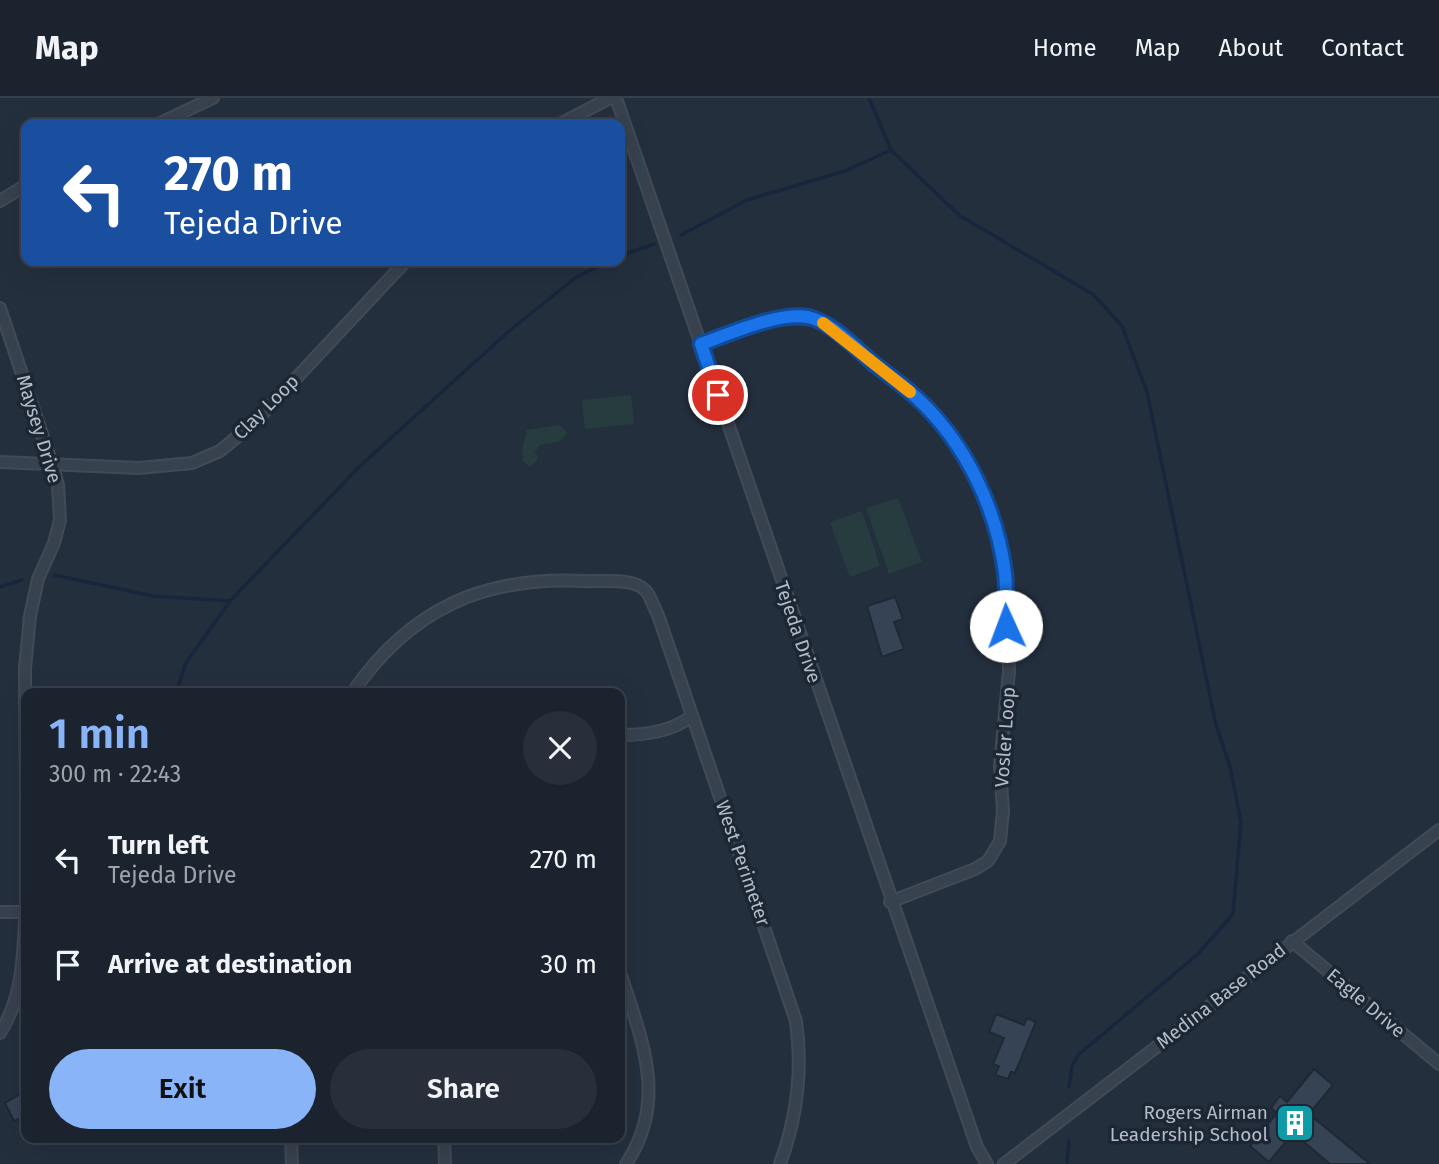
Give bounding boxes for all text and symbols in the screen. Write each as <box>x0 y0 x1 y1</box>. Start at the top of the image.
text: Map <box>35 28 99 68</box>
text: Home <box>1033 34 1097 62</box>
text: Map <box>1135 34 1181 62</box>
text: About <box>1219 34 1283 62</box>
text: Contact <box>1321 34 1404 62</box>
text: 270 m <box>164 144 293 203</box>
icon: left <box>49 147 140 238</box>
text: Tejeda Drive <box>164 204 343 242</box>
pin <box>688 365 748 425</box>
street label: Clay Loop <box>229 370 303 444</box>
street label: Maysey Drive <box>12 372 66 486</box>
icon: arrive <box>699 376 737 414</box>
street label: Tejeda Drive <box>770 578 826 686</box>
position arrow <box>969 589 1043 663</box>
street label: Vosler Loop <box>990 686 1020 788</box>
text: 1 min <box>49 709 150 759</box>
button: close <box>523 711 597 785</box>
text: 300 m · 22:43 <box>49 760 181 788</box>
street label: West Perimeter <box>711 797 775 929</box>
text: Turn left <box>108 830 209 861</box>
icon: left <box>49 841 87 879</box>
text: 270 m <box>529 844 597 875</box>
text: Tejeda Drive <box>108 861 236 889</box>
street label: Medina Base Road <box>1152 938 1290 1054</box>
icon: arrive <box>49 946 87 984</box>
text: Arrive at destination <box>108 949 352 980</box>
text: 30 m <box>540 949 597 980</box>
street label: Eagle Drive <box>1322 964 1410 1042</box>
button: Exit <box>49 1049 316 1129</box>
button: Share <box>330 1049 597 1129</box>
place label: Rogers Airman Leadership School <box>1110 1101 1268 1146</box>
building icon: Rogers Airman Leadership School <box>1274 1102 1316 1144</box>

